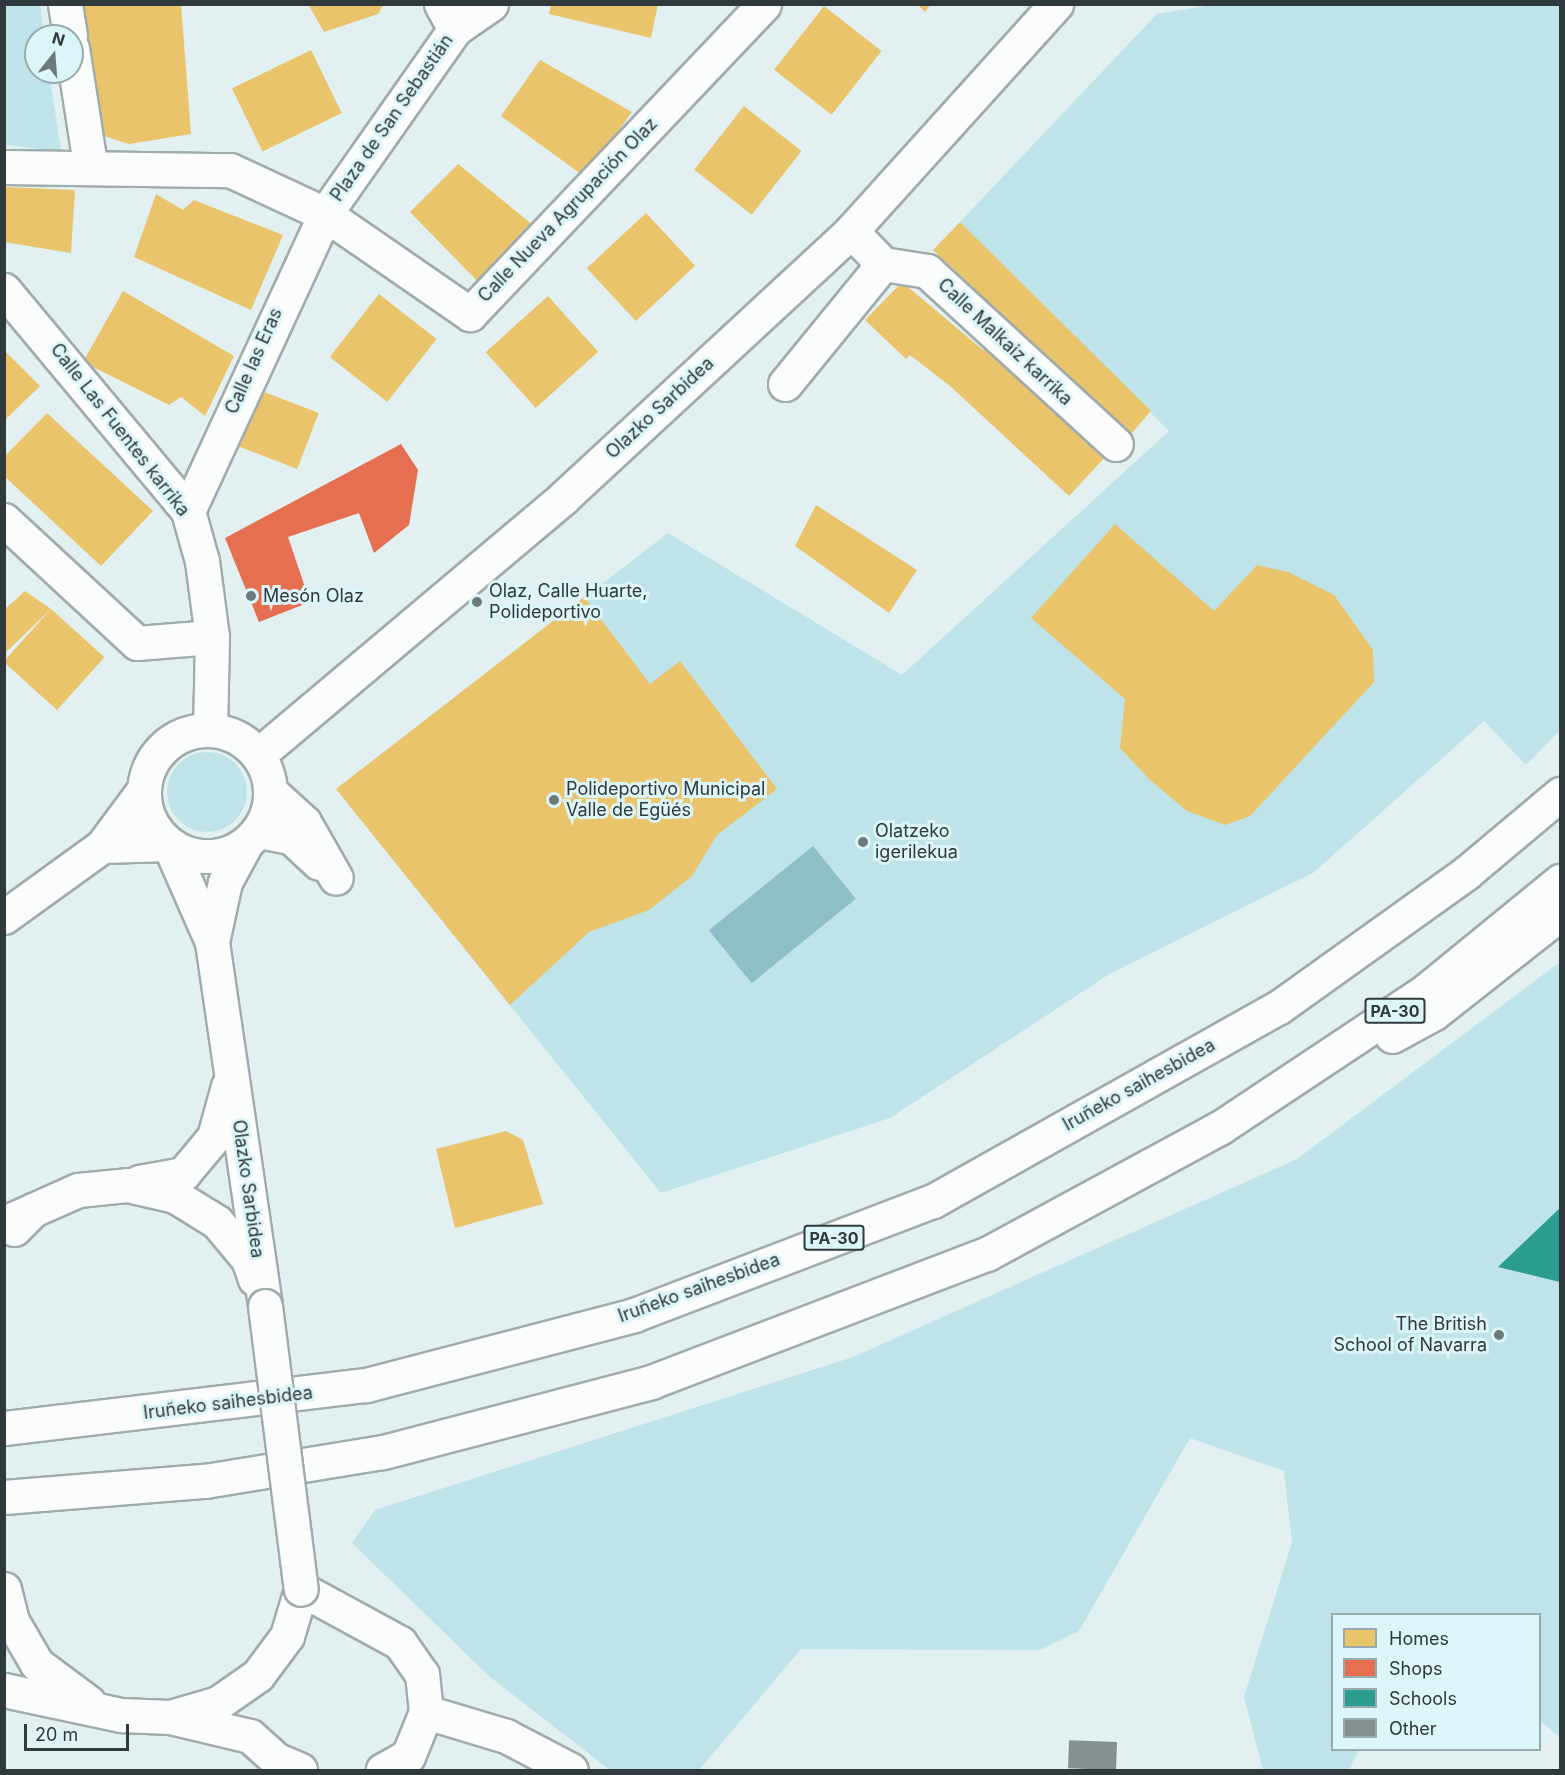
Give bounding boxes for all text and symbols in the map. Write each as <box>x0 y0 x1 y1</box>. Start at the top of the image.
north arrow <box>24 24 84 84</box>
text: N <box>50 27 67 50</box>
street label: Plaza de San Sebastián <box>326 30 458 206</box>
street label: Calle Nueva Agrupación Olaz <box>474 113 662 307</box>
street label: Calle Malkaiz karrika <box>933 274 1077 410</box>
street label: Calle las Eras <box>221 305 287 417</box>
street label: Calle Las Fuentes karrika <box>46 339 194 521</box>
street label: Olazko Sarbidea <box>602 353 718 463</box>
place label: Olaz, Calle Huarte, Polideportivo <box>489 581 648 624</box>
place label: Mesón Olaz <box>263 585 364 607</box>
marker: Mesón Olaz <box>244 589 258 603</box>
marker: Olaz, Calle Huarte, Polideportivo <box>470 595 484 609</box>
place label: Polideportivo Municipal Valle de Egüés <box>566 779 765 822</box>
marker: Polideportivo Municipal Valle de Egüés <box>547 793 561 807</box>
place label: Olatzeko igerilekua <box>875 821 958 864</box>
marker: Olatzeko igerilekua <box>856 835 870 849</box>
road number: PA-30 <box>1364 998 1426 1024</box>
street label: Iruñeko saihesbidea <box>1059 1034 1219 1136</box>
street label: Olazko Sarbidea <box>228 1118 268 1260</box>
road number: PA-30 <box>802 1225 866 1251</box>
street label: Iruñeko saihesbidea <box>615 1249 783 1327</box>
place label: The British School of Navarra <box>1334 1314 1487 1356</box>
marker: The British School of Navarra <box>1492 1328 1506 1342</box>
street label: Iruñeko saihesbidea <box>142 1382 314 1424</box>
legend <box>1331 1613 1541 1751</box>
text: Homes <box>1389 1628 1449 1649</box>
text: Shops <box>1389 1658 1443 1679</box>
text: Schools <box>1389 1688 1457 1709</box>
scale bar <box>27 1712 132 1750</box>
text: Other <box>1389 1718 1437 1739</box>
text: 20 m <box>35 1724 78 1745</box>

